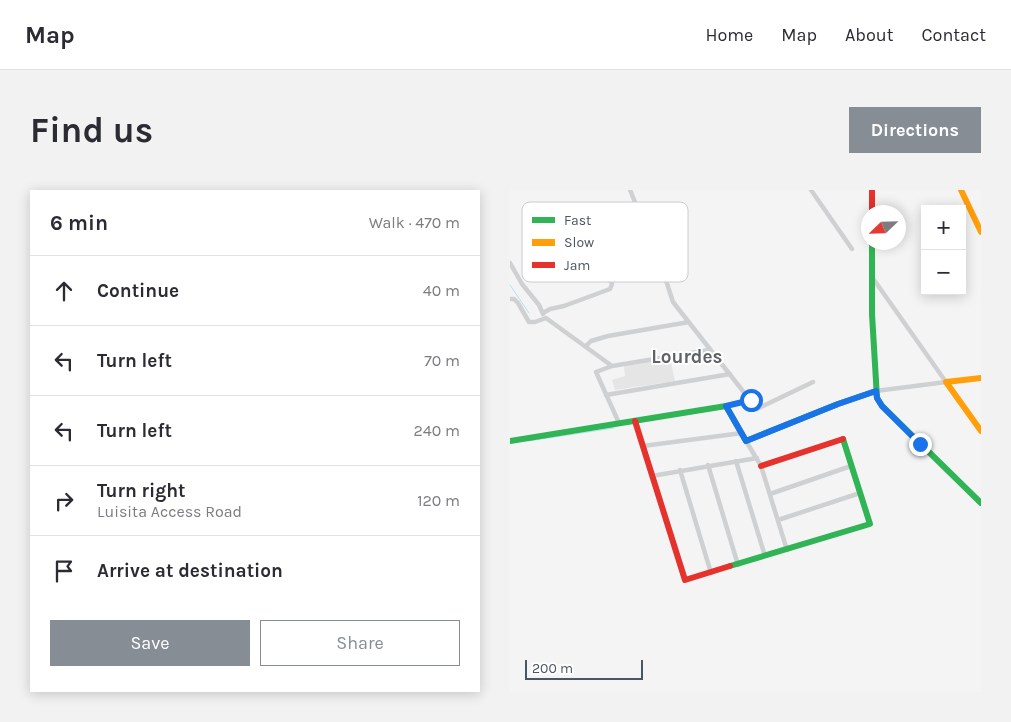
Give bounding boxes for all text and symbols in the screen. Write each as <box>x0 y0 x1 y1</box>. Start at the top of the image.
text: Map <box>25 21 75 49</box>
text: Home <box>705 24 753 46</box>
text: Map <box>781 24 817 46</box>
text: About <box>845 24 894 46</box>
text: Contact <box>922 24 986 46</box>
button: Directions <box>849 107 981 153</box>
text: Find us <box>30 110 153 151</box>
legend <box>522 202 688 282</box>
north arrow <box>861 205 906 250</box>
map controls <box>921 205 966 295</box>
button: + <box>921 205 966 250</box>
text: 6 min <box>50 211 108 235</box>
text: Fast <box>564 212 591 229</box>
text: Walk · 470 m <box>369 213 460 232</box>
text: Slow <box>564 234 594 251</box>
button: − <box>921 250 966 295</box>
text: Jam <box>564 257 590 274</box>
icon: ahead <box>50 277 78 305</box>
text: Continue <box>97 280 179 302</box>
text: 40 m <box>423 281 460 300</box>
district label: Lourdes <box>651 346 723 368</box>
icon: left <box>50 347 78 375</box>
text: Turn left <box>97 350 172 372</box>
text: 70 m <box>424 351 460 370</box>
route start <box>740 389 763 412</box>
icon: left <box>50 417 78 445</box>
text: Turn left <box>97 420 172 442</box>
text: 240 m <box>414 421 460 440</box>
route end <box>909 433 932 456</box>
text: Turn right <box>97 480 186 502</box>
icon: right <box>50 487 78 515</box>
text: 120 m <box>417 491 460 510</box>
text: Luisita Access Road <box>97 502 242 521</box>
icon: arrive <box>50 557 78 585</box>
text: Arrive at destination <box>97 560 283 582</box>
button: Save <box>50 620 250 666</box>
button: Share <box>260 620 460 666</box>
scale bar <box>525 657 642 680</box>
text: 200 m <box>532 660 573 677</box>

